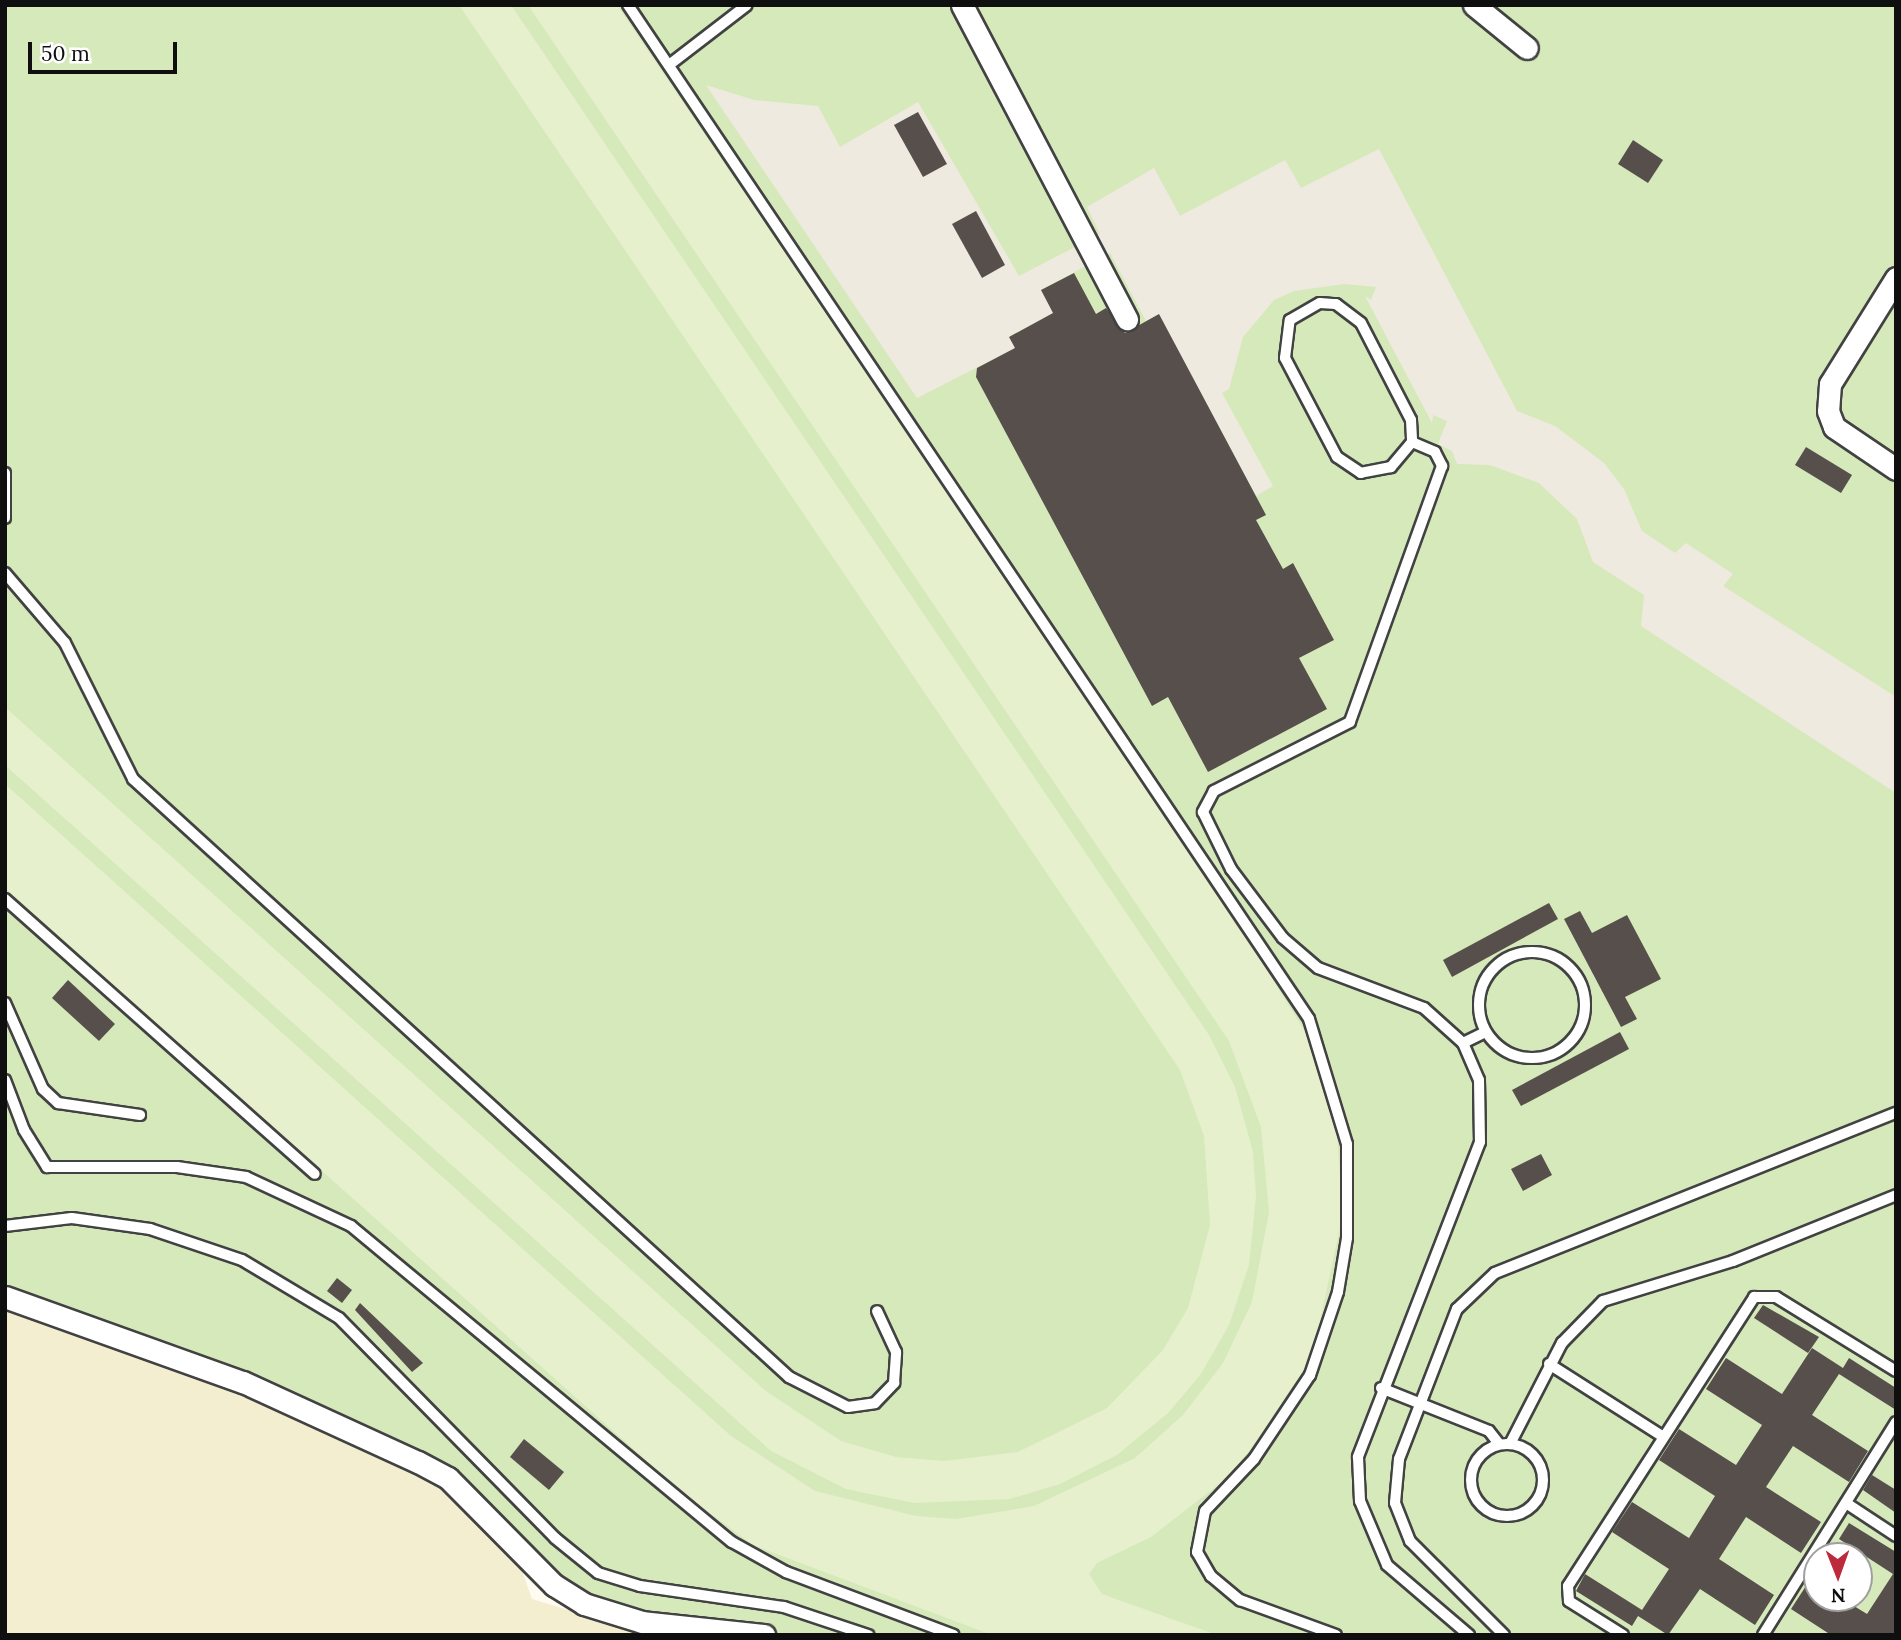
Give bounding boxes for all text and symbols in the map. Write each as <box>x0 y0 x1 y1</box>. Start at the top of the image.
scale bar <box>32 28 180 72</box>
text: 50 m <box>41 40 90 67</box>
north arrow <box>1803 1542 1873 1612</box>
text: N <box>1831 1584 1846 1608</box>

